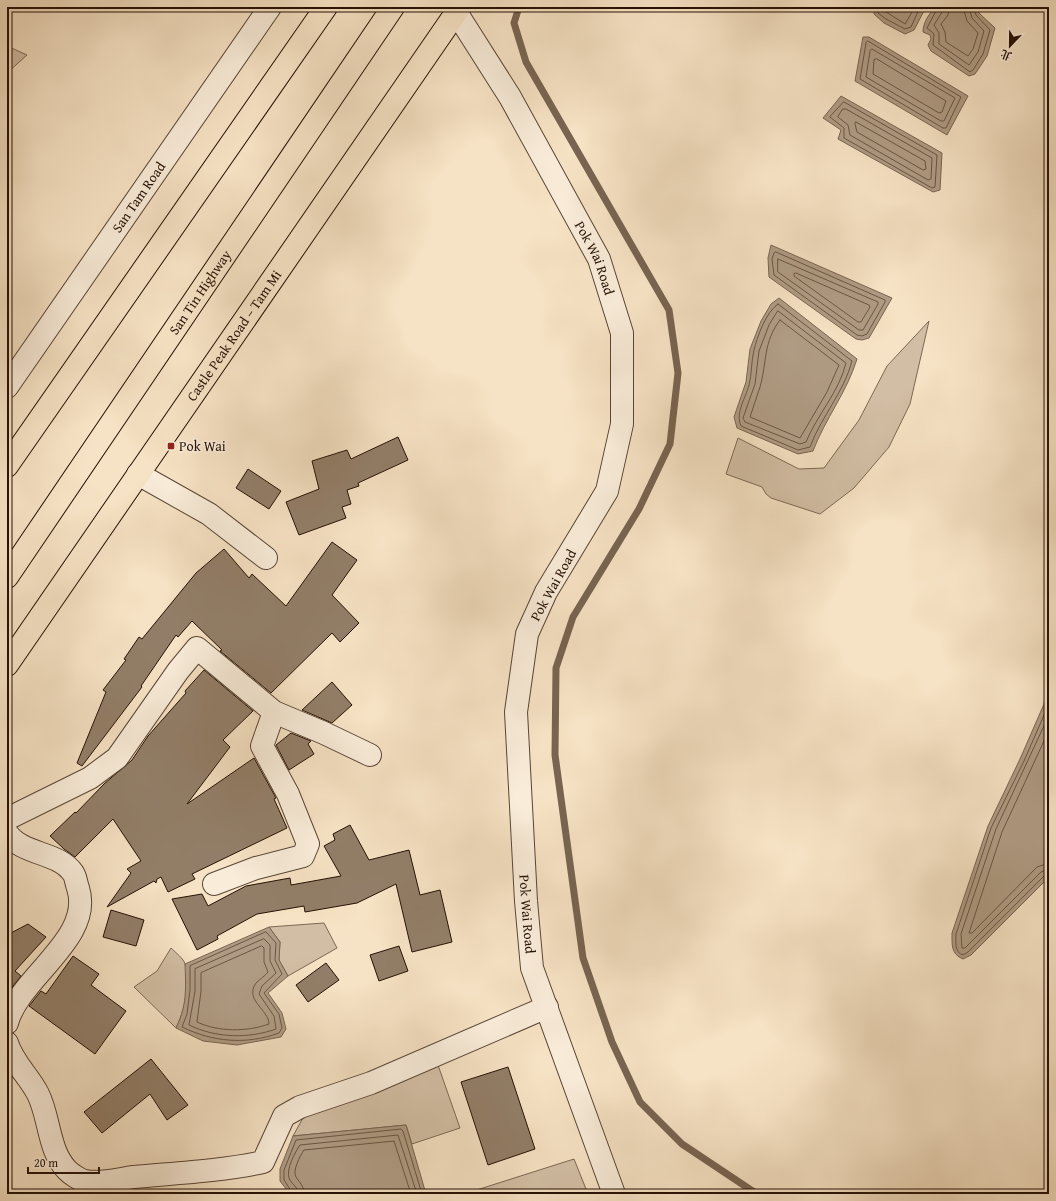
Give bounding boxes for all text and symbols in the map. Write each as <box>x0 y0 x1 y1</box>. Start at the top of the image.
north arrow <box>990 26 1030 66</box>
text: 北 <box>998 46 1014 65</box>
street label: San Tam Road <box>107 157 170 237</box>
street label: Pok Wai Road <box>570 217 620 298</box>
street label: San Tin Highway <box>164 246 236 339</box>
street label: Castle Peak Road – Tam Mi <box>182 266 286 405</box>
place label: Pok Wai <box>179 436 226 456</box>
marker: Pok Wai <box>166 441 176 451</box>
street label: Pok Wai Road <box>525 545 581 624</box>
street label: Pok Wai Road <box>515 874 541 955</box>
scale bar <box>28 1149 99 1175</box>
text: 20 m <box>34 1154 58 1171</box>

